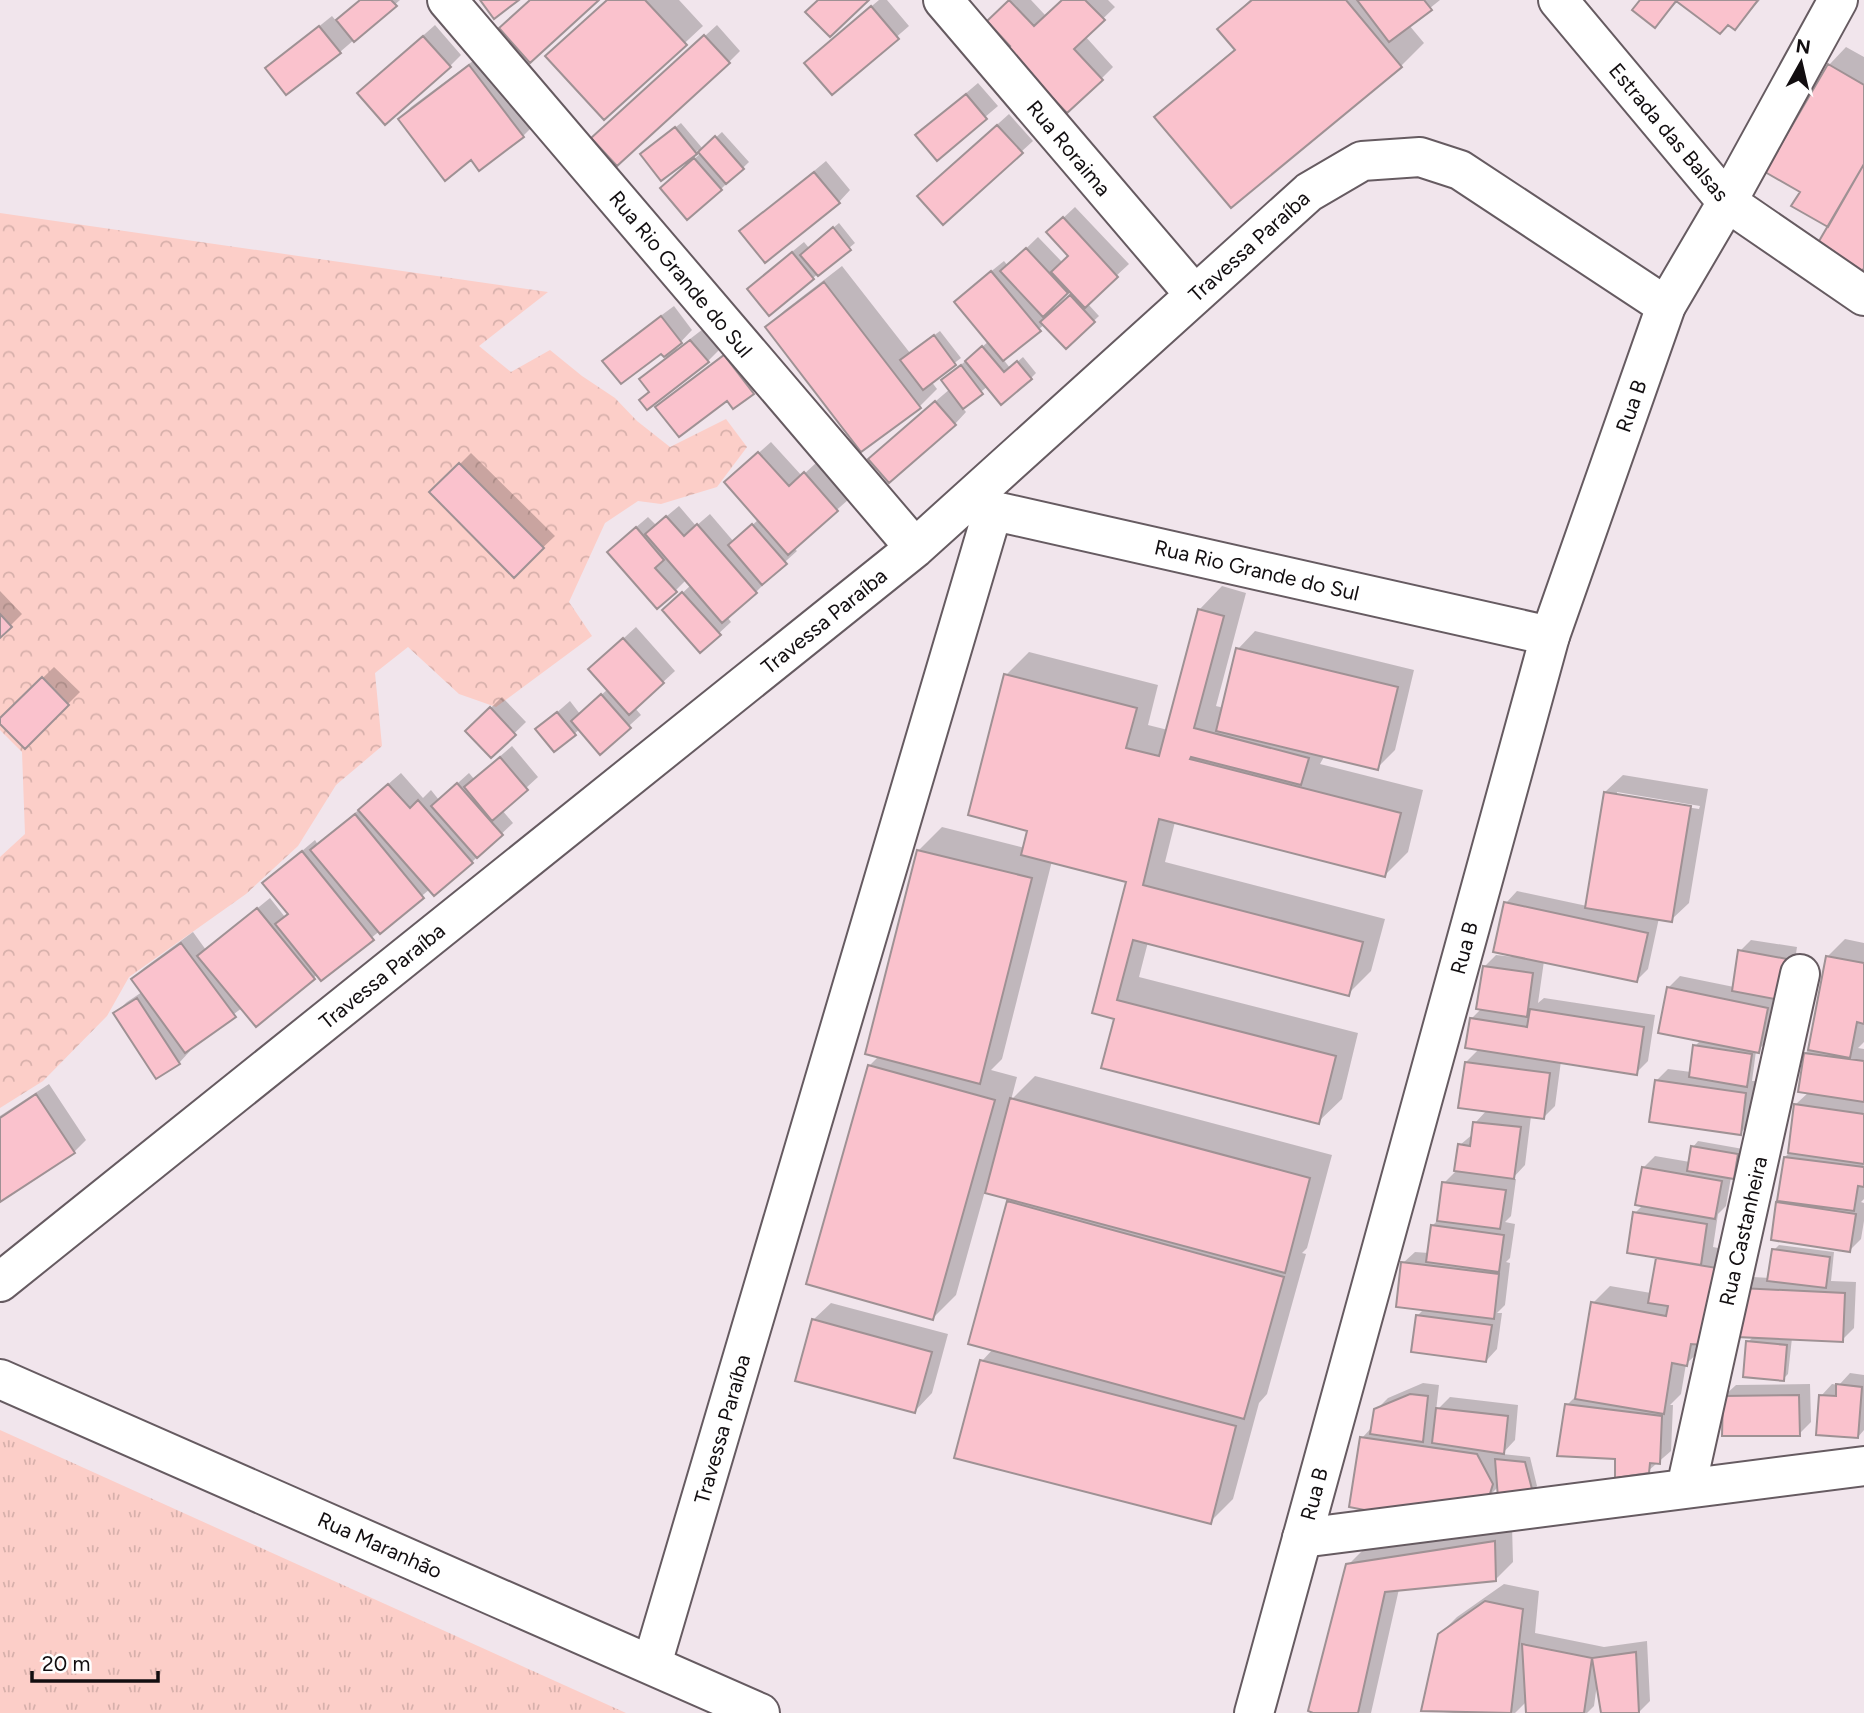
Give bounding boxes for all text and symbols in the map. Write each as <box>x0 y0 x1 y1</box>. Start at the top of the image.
north arrow <box>1766 28 1836 98</box>
text: N <box>1794 34 1812 59</box>
street label: Estrada das Balsas <box>1604 58 1734 206</box>
street label: Rua Roraima <box>1022 95 1116 201</box>
street label: Travessa Paraíba <box>1183 185 1315 307</box>
street label: Rua Rio Grande do Sul <box>604 186 758 362</box>
street label: Rua B <box>1610 377 1652 435</box>
street label: Rua Rio Grande do Sul <box>1152 534 1362 606</box>
street label: Travessa Paraíba <box>756 563 892 679</box>
street label: Travessa Paraíba <box>314 918 450 1034</box>
street label: Rua B <box>1445 919 1483 977</box>
street label: Rua Castanheira <box>1714 1154 1772 1308</box>
street label: Travessa Paraíba <box>689 1351 755 1507</box>
street label: Rua B <box>1295 1465 1333 1523</box>
street label: Rua Maranhão <box>314 1506 446 1584</box>
scale bar <box>32 1640 158 1684</box>
text: 20 m <box>42 1651 90 1676</box>

